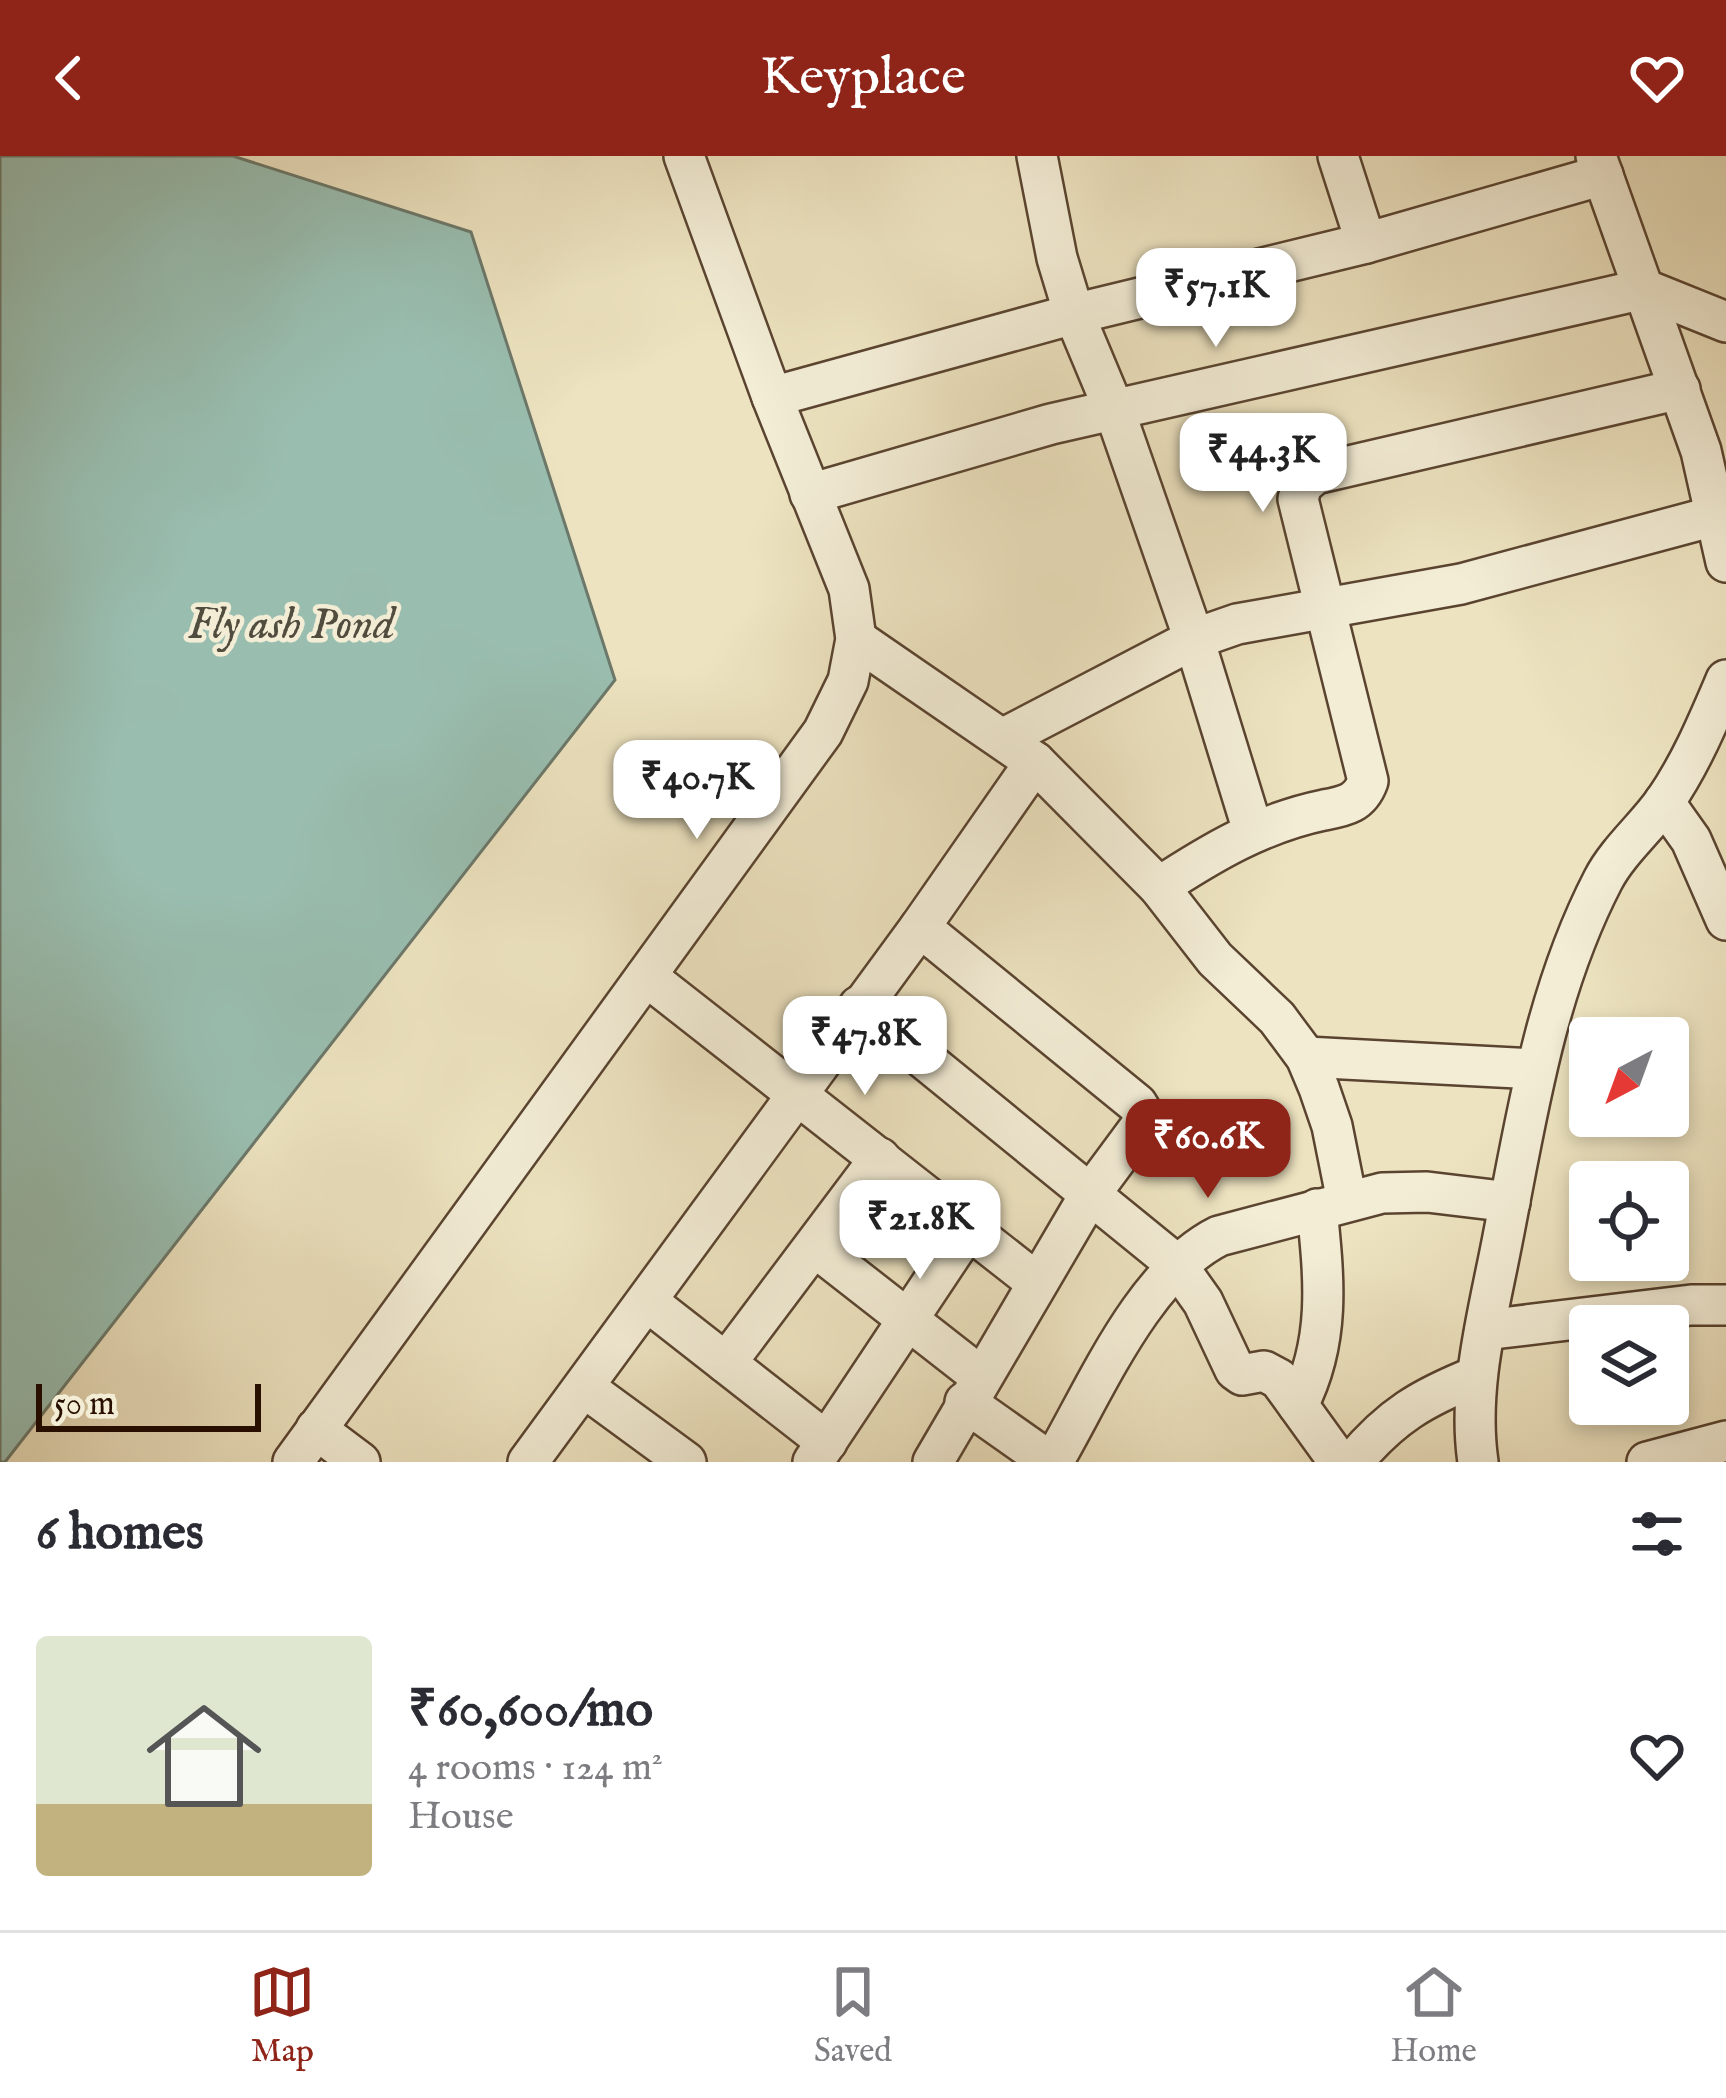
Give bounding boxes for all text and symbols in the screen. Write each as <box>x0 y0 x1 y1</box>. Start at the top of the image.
text: Keyplace <box>760 44 966 113</box>
icon: back <box>36 45 102 111</box>
icon: heart <box>1624 45 1690 111</box>
pin: ₹57.1K <box>1118 248 1314 350</box>
text: ₹57.1K <box>1163 262 1269 311</box>
pin: ₹44.3K <box>1165 413 1361 515</box>
text: ₹44.3K <box>1207 427 1319 476</box>
water label: Fly ash Pond <box>187 597 397 654</box>
pin: ₹40.7K <box>599 740 795 842</box>
text: ₹40.7K <box>640 754 754 803</box>
pin: ₹47.8K <box>767 996 963 1098</box>
text: ₹47.8K <box>810 1010 920 1059</box>
north arrow <box>1569 1017 1689 1137</box>
map controls <box>1569 1017 1689 1425</box>
pin: ₹60.6K <box>1110 1099 1306 1201</box>
text: ₹60.6K <box>1153 1113 1263 1162</box>
button: locate <box>1569 1161 1689 1281</box>
pin: ₹21.8K <box>822 1180 1018 1282</box>
text: ₹21.8K <box>867 1194 974 1243</box>
button: layers <box>1569 1305 1689 1425</box>
scale bar <box>36 1378 261 1431</box>
text: 50 m <box>54 1384 115 1426</box>
icon: filters <box>1624 1501 1690 1567</box>
text: 6 homes <box>36 1502 204 1567</box>
text: ₹60,600/mo <box>408 1679 653 1744</box>
icon: home <box>132 1684 276 1828</box>
icon: heart <box>1624 1723 1690 1789</box>
text: 4 rooms · 124 m² <box>408 1744 663 1793</box>
text: House <box>408 1793 514 1842</box>
tab: Map <box>249 1959 315 2073</box>
tab: Saved <box>814 1959 892 2073</box>
tab: Home <box>1391 1959 1477 2073</box>

